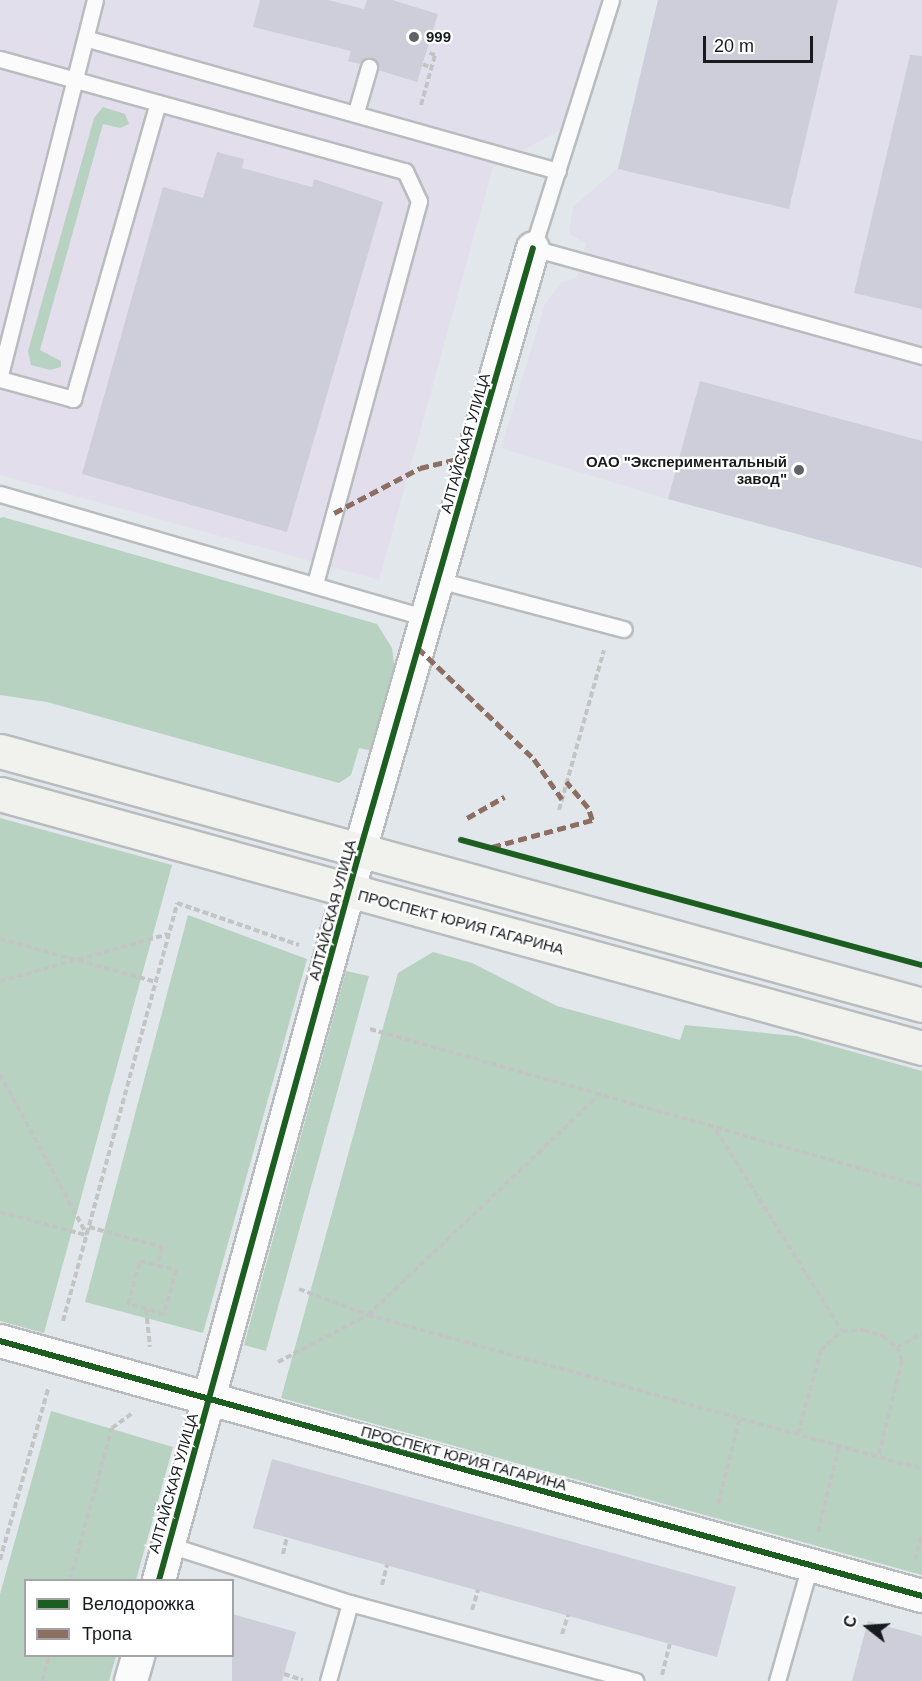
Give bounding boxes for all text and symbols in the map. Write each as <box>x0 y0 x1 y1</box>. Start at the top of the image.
scale bar <box>706 24 816 62</box>
place label: 999 <box>426 28 451 46</box>
marker: 999 <box>407 30 421 44</box>
text: 20 m <box>714 36 754 56</box>
street label: АЛТАЙСКАЯ УЛИЦА <box>436 371 494 515</box>
place label: ОАО "Экспериментальный завод" <box>586 452 787 487</box>
marker: ОАО "Экспериментальный завод" <box>792 463 806 477</box>
street label: АЛТАЙСКАЯ УЛИЦА <box>305 838 359 982</box>
street label: ПРОСПЕКТ ЮРИЯ ГАГАРИНА <box>356 886 566 958</box>
street label: АЛТАЙСКАЯ УЛИЦА <box>144 1411 202 1555</box>
street label: ПРОСПЕКТ ЮРИЯ ГАГАРИНА <box>359 1422 569 1494</box>
legend <box>24 1579 234 1657</box>
text: Велодорожка <box>82 1594 194 1614</box>
north arrow <box>838 1597 898 1657</box>
text: С <box>840 1614 860 1630</box>
text: Тропа <box>82 1624 132 1644</box>

